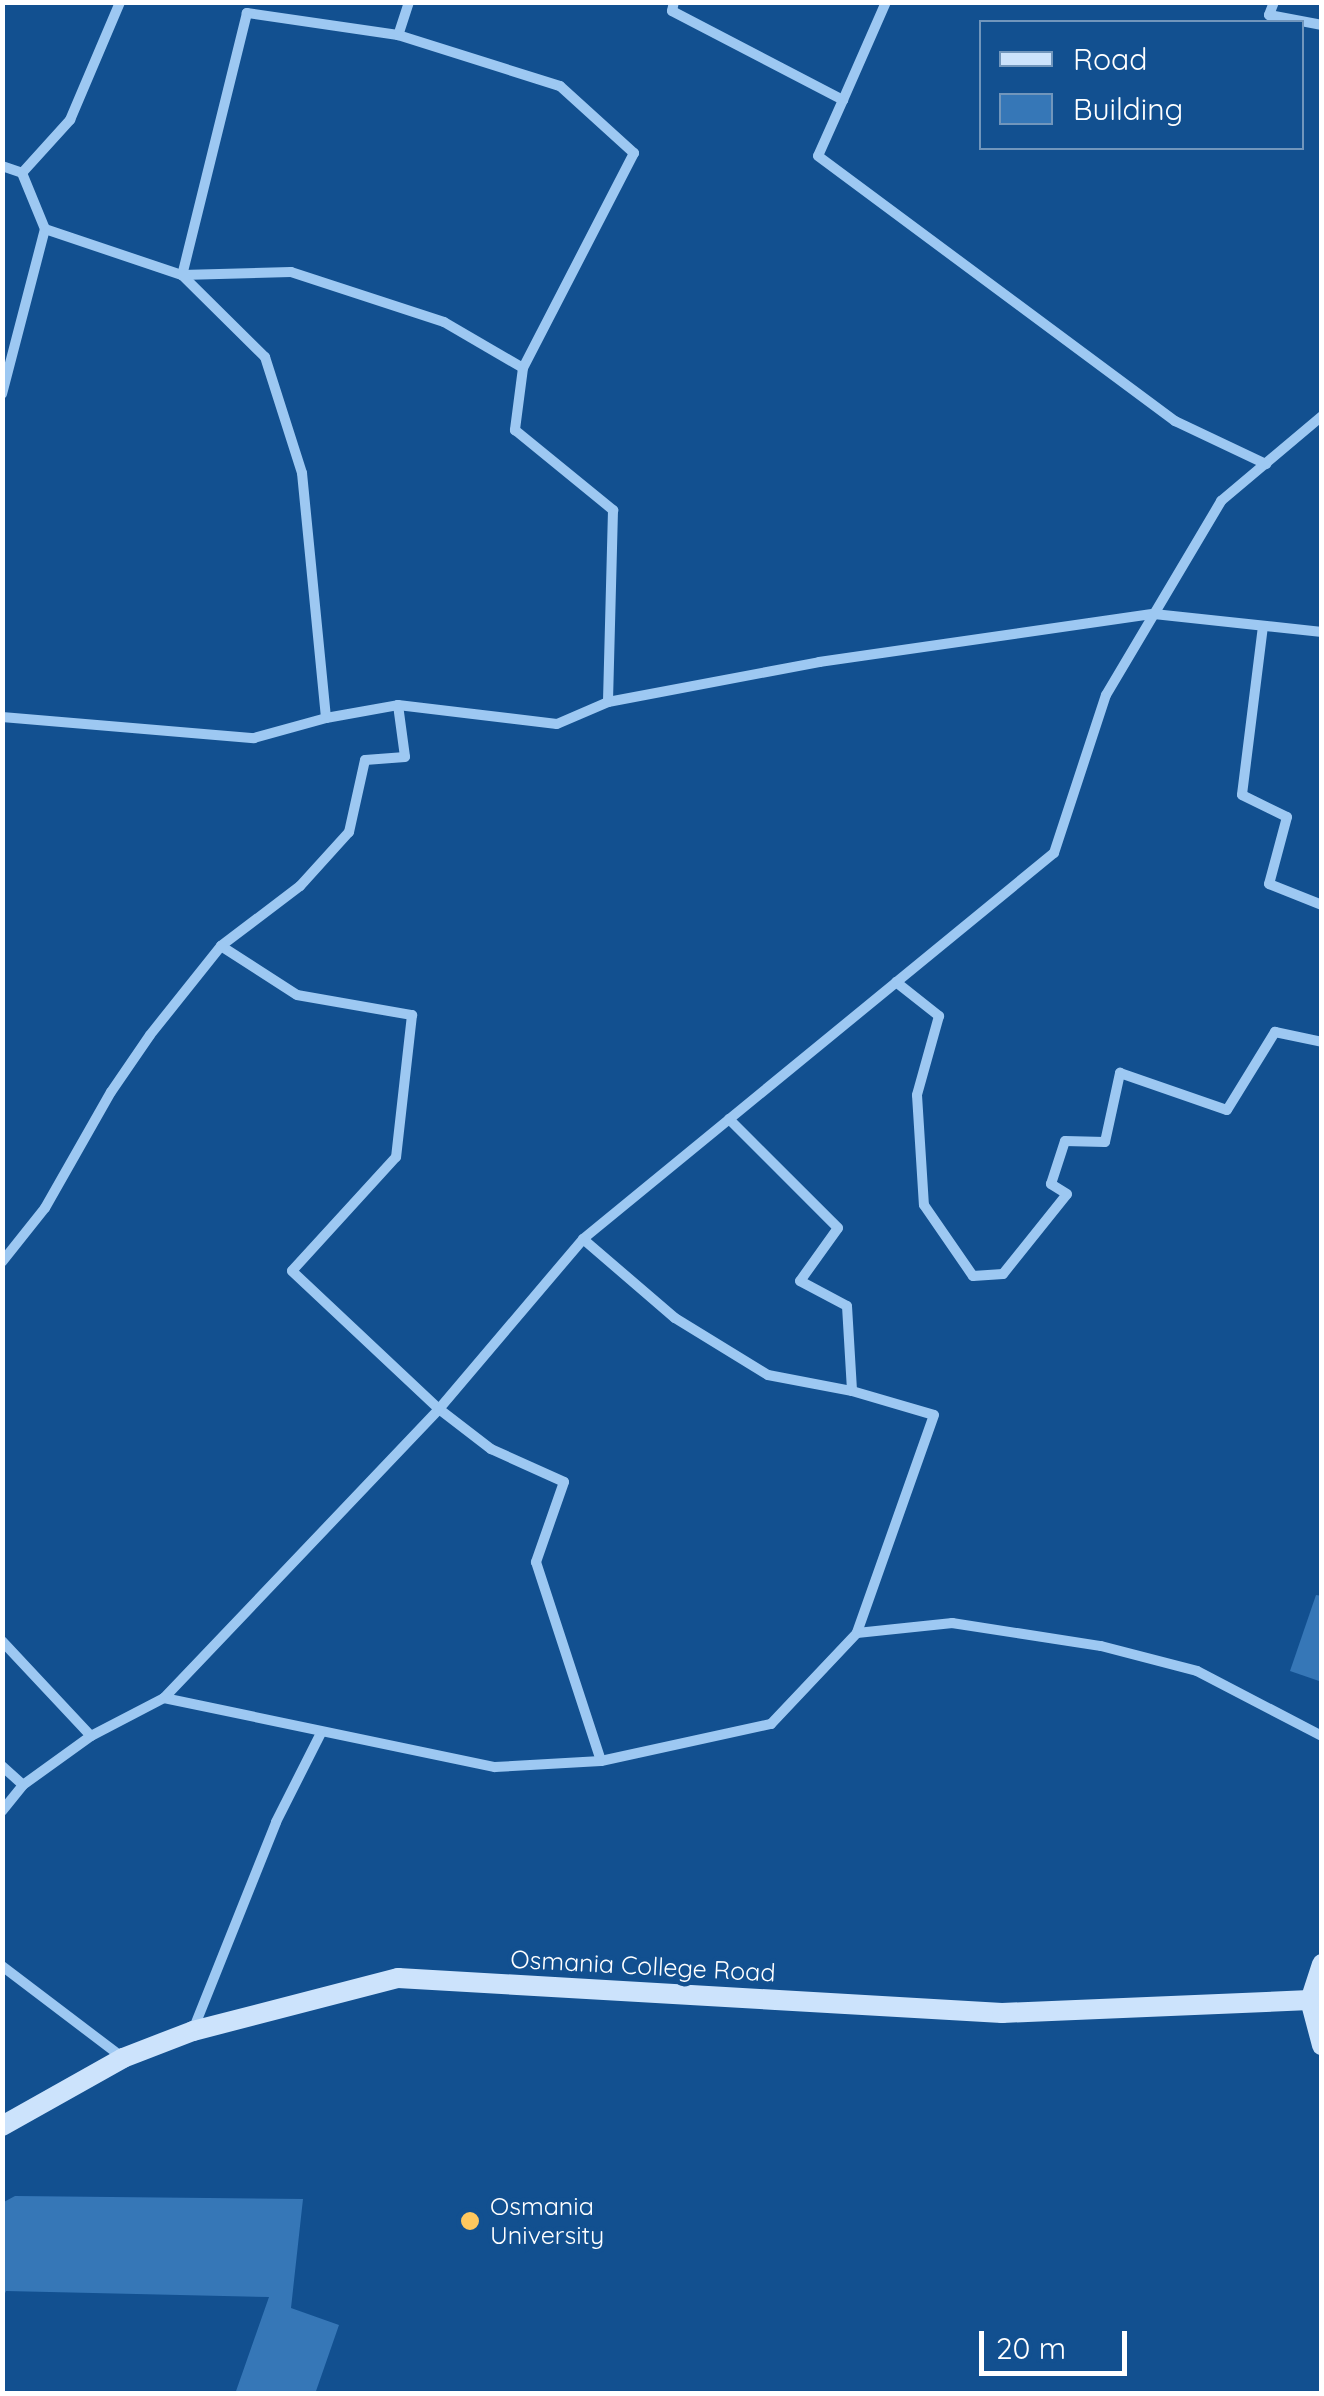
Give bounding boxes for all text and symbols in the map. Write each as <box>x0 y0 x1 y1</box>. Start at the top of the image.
legend <box>979 20 1304 150</box>
text: Road <box>1073 40 1147 78</box>
text: Building <box>1073 90 1183 128</box>
street label: Osmania College Road <box>510 1944 776 1988</box>
place label: Osmania University <box>490 2192 604 2251</box>
marker: Osmania University <box>459 2210 481 2232</box>
scale bar <box>984 2311 1132 2373</box>
text: 20 m <box>996 2329 1066 2367</box>

